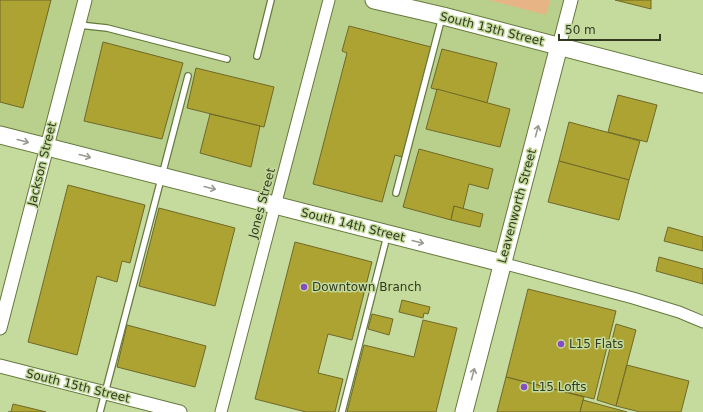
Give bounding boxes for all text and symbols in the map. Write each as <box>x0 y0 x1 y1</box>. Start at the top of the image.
street label: South 13th Street <box>439 9 546 49</box>
scale bar <box>559 16 660 42</box>
text: 50 m <box>565 23 596 37</box>
street label: Jackson Street <box>25 120 59 208</box>
one-way arrow <box>534 125 541 138</box>
one-way arrow <box>17 137 30 145</box>
street label: Leavenworth Street <box>495 147 539 265</box>
one-way arrow <box>78 153 91 160</box>
street label: Jones Street <box>246 166 278 241</box>
one-way arrow <box>204 185 217 193</box>
street label: South 14th Street <box>300 205 407 245</box>
one-way arrow <box>411 238 424 246</box>
place label: Downtown Branch <box>312 280 422 294</box>
marker: Downtown Branch <box>299 282 309 292</box>
place label: L15 Flats <box>569 337 623 351</box>
marker: L15 Flats <box>556 339 566 349</box>
street label: South 15th Street <box>25 366 132 406</box>
one-way arrow <box>470 368 478 381</box>
place label: L15 Lofts <box>532 380 587 394</box>
marker: L15 Lofts <box>519 382 529 392</box>

